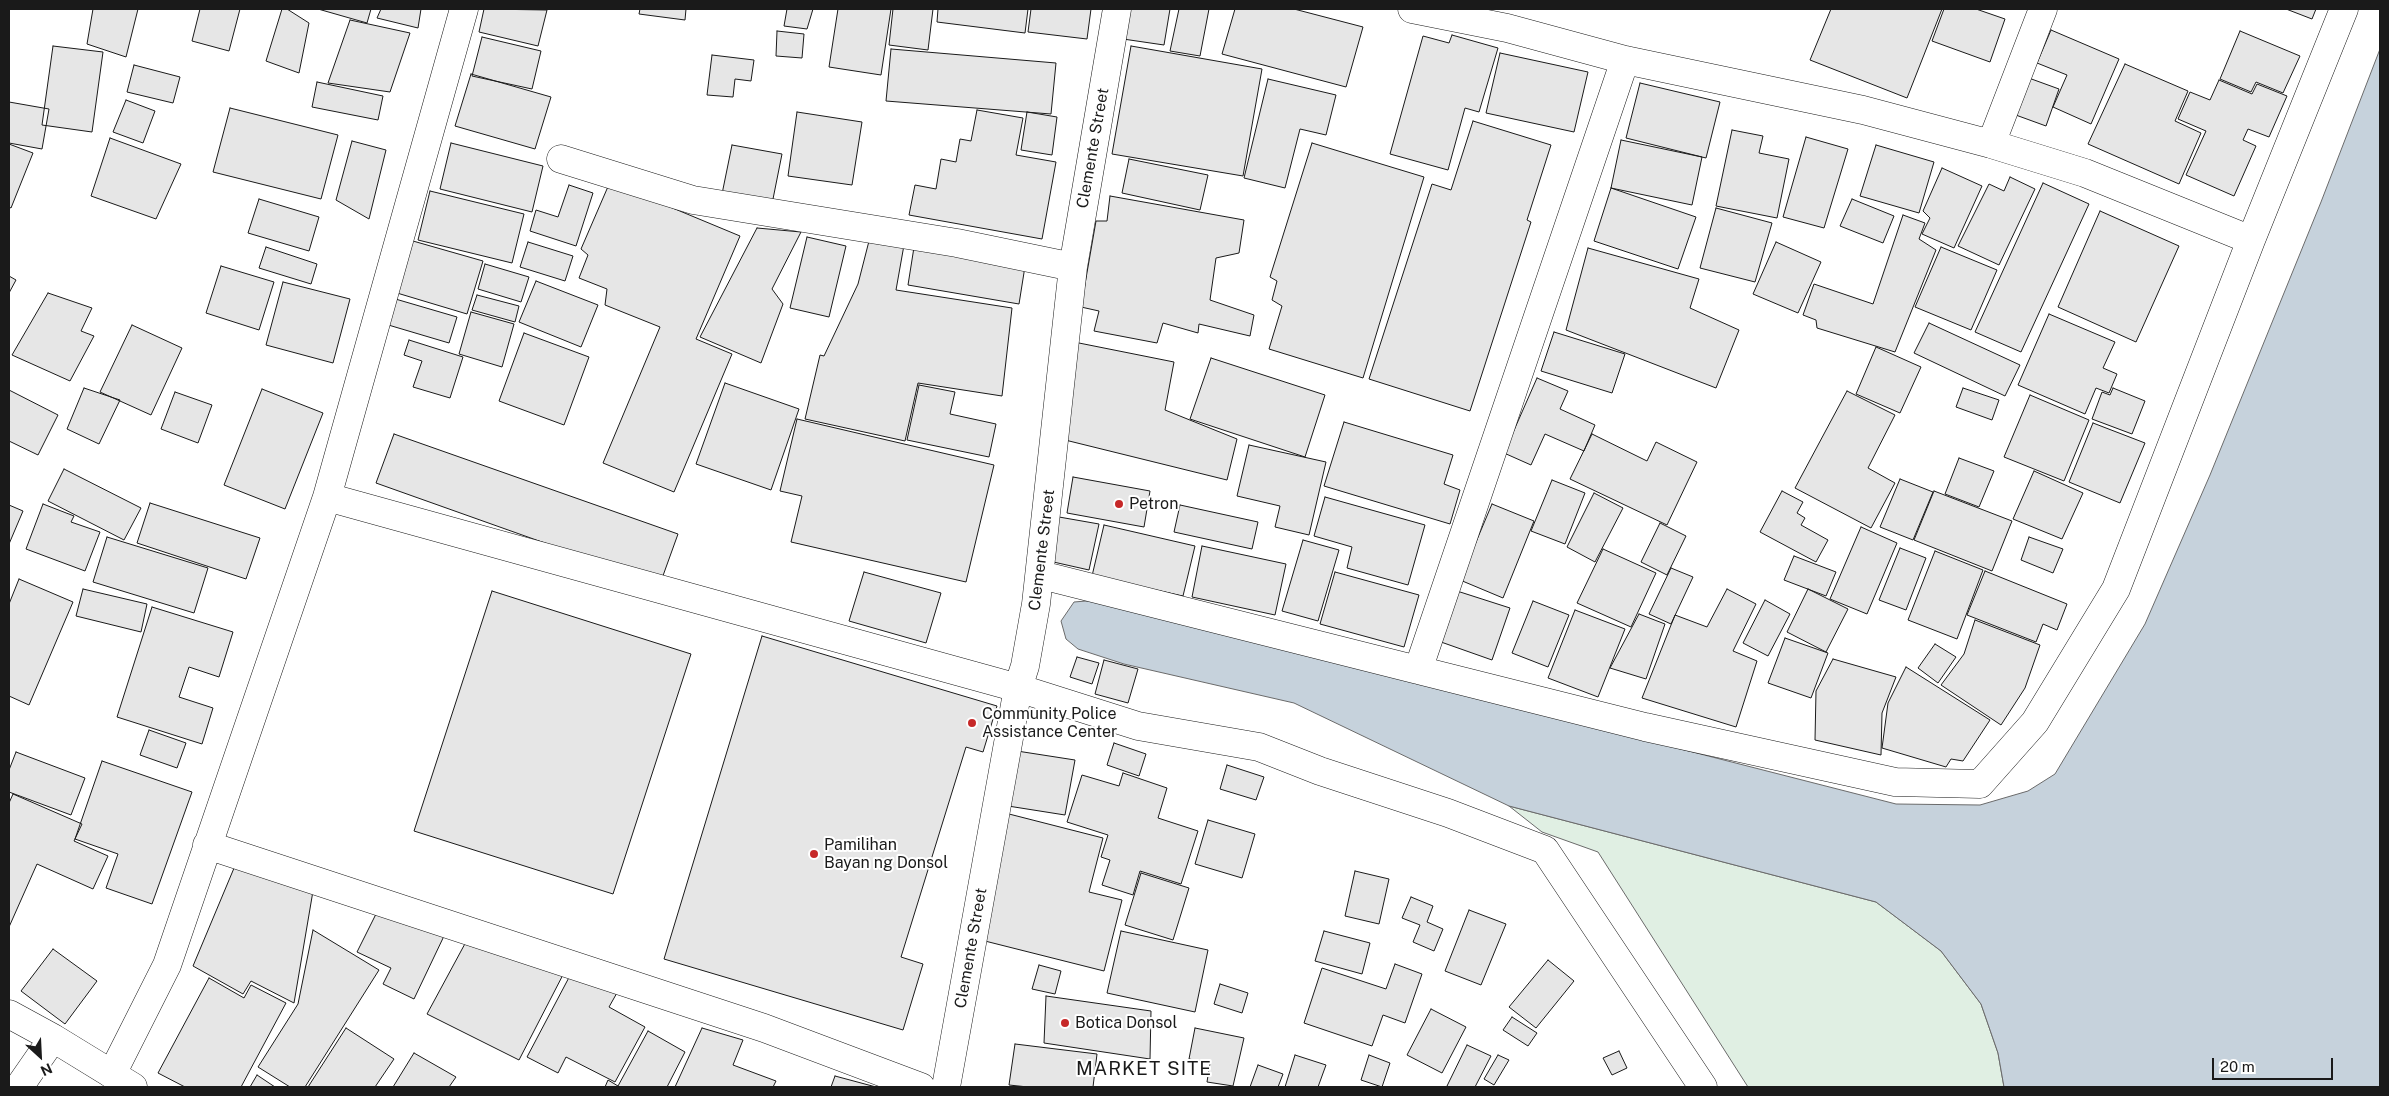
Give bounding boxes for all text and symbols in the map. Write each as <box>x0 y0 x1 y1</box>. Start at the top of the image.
street label: Clemente Street <box>1073 86 1113 210</box>
street label: Clemente Street <box>1025 488 1059 612</box>
place label: Petron <box>1129 494 1178 514</box>
marker: Petron <box>1113 498 1125 510</box>
place label: Community Police Assistance Center <box>982 704 1117 742</box>
marker: Community Police Assistance Center <box>966 717 978 729</box>
place label: Pamilihan Bayan ng Donsol <box>824 835 948 873</box>
marker: Pamilihan Bayan ng Donsol <box>808 848 820 860</box>
street label: Clemente Street <box>951 886 991 1010</box>
place label: Botica Donsol <box>1075 1013 1177 1033</box>
marker: Botica Donsol <box>1059 1017 1071 1029</box>
north arrow <box>15 1031 65 1081</box>
scale bar <box>2214 1048 2335 1080</box>
district label: MARKET SITE <box>1075 1058 1213 1080</box>
text: 20 m <box>2220 1058 2255 1075</box>
text: N <box>38 1060 55 1079</box>

